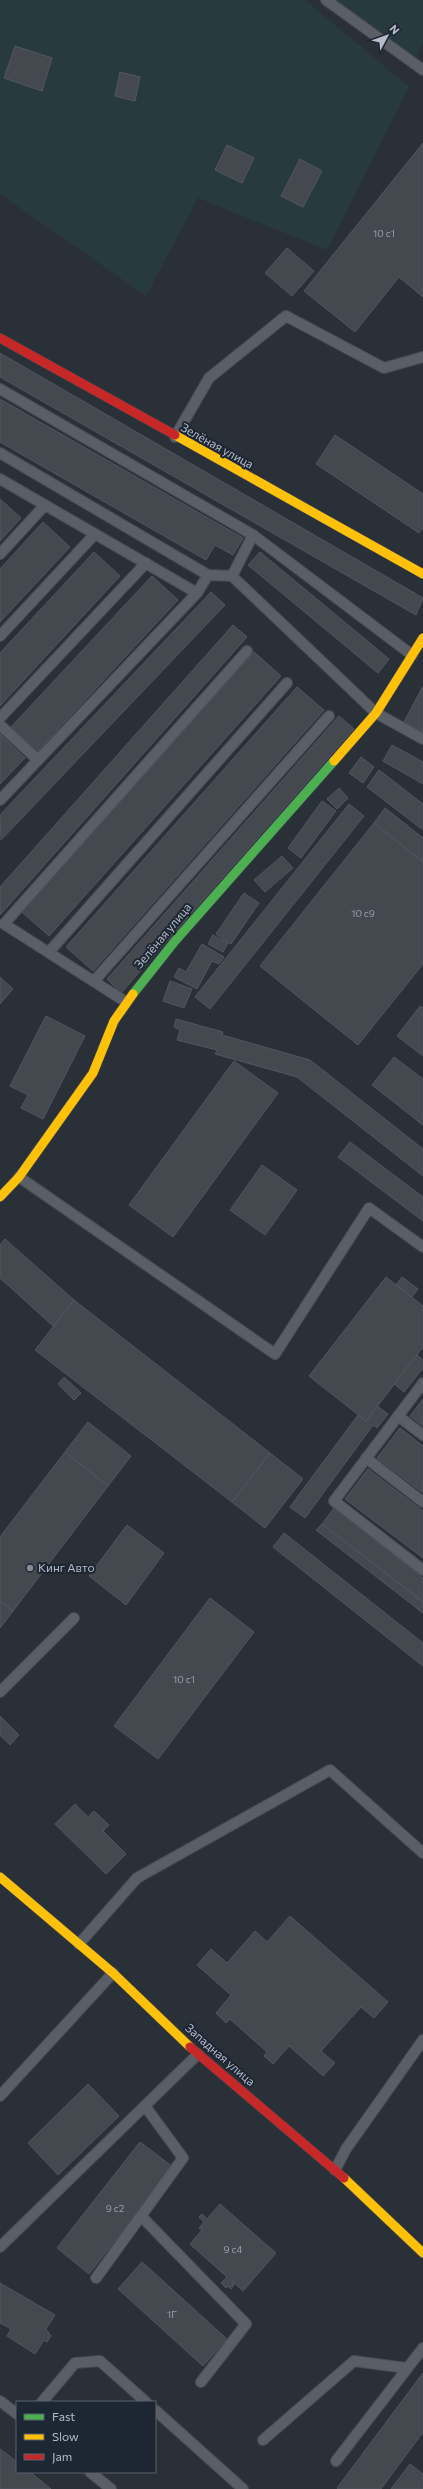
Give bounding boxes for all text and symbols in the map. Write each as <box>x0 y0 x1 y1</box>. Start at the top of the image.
north arrow <box>367 16 407 56</box>
text: N <box>387 22 403 36</box>
house number: 10 с1 <box>373 227 395 239</box>
street label: Зелёная улица <box>179 419 256 471</box>
street label: Зелёная улица <box>131 900 194 971</box>
house number: 10 с9 <box>351 907 375 919</box>
place label: Кинг Авто <box>38 1560 95 1574</box>
marker: Кинг Авто <box>25 1563 35 1573</box>
house number: 10 с1 <box>173 1673 195 1685</box>
street label: Западная улица <box>183 2020 258 2088</box>
house number: 9 с2 <box>106 2202 125 2214</box>
house number: 9 с4 <box>224 2243 242 2255</box>
house number: 1Г <box>167 2308 177 2320</box>
legend <box>16 2401 156 2473</box>
text: Fast <box>52 2409 75 2423</box>
text: Slow <box>52 2429 79 2443</box>
text: Jam <box>52 2449 72 2464</box>

